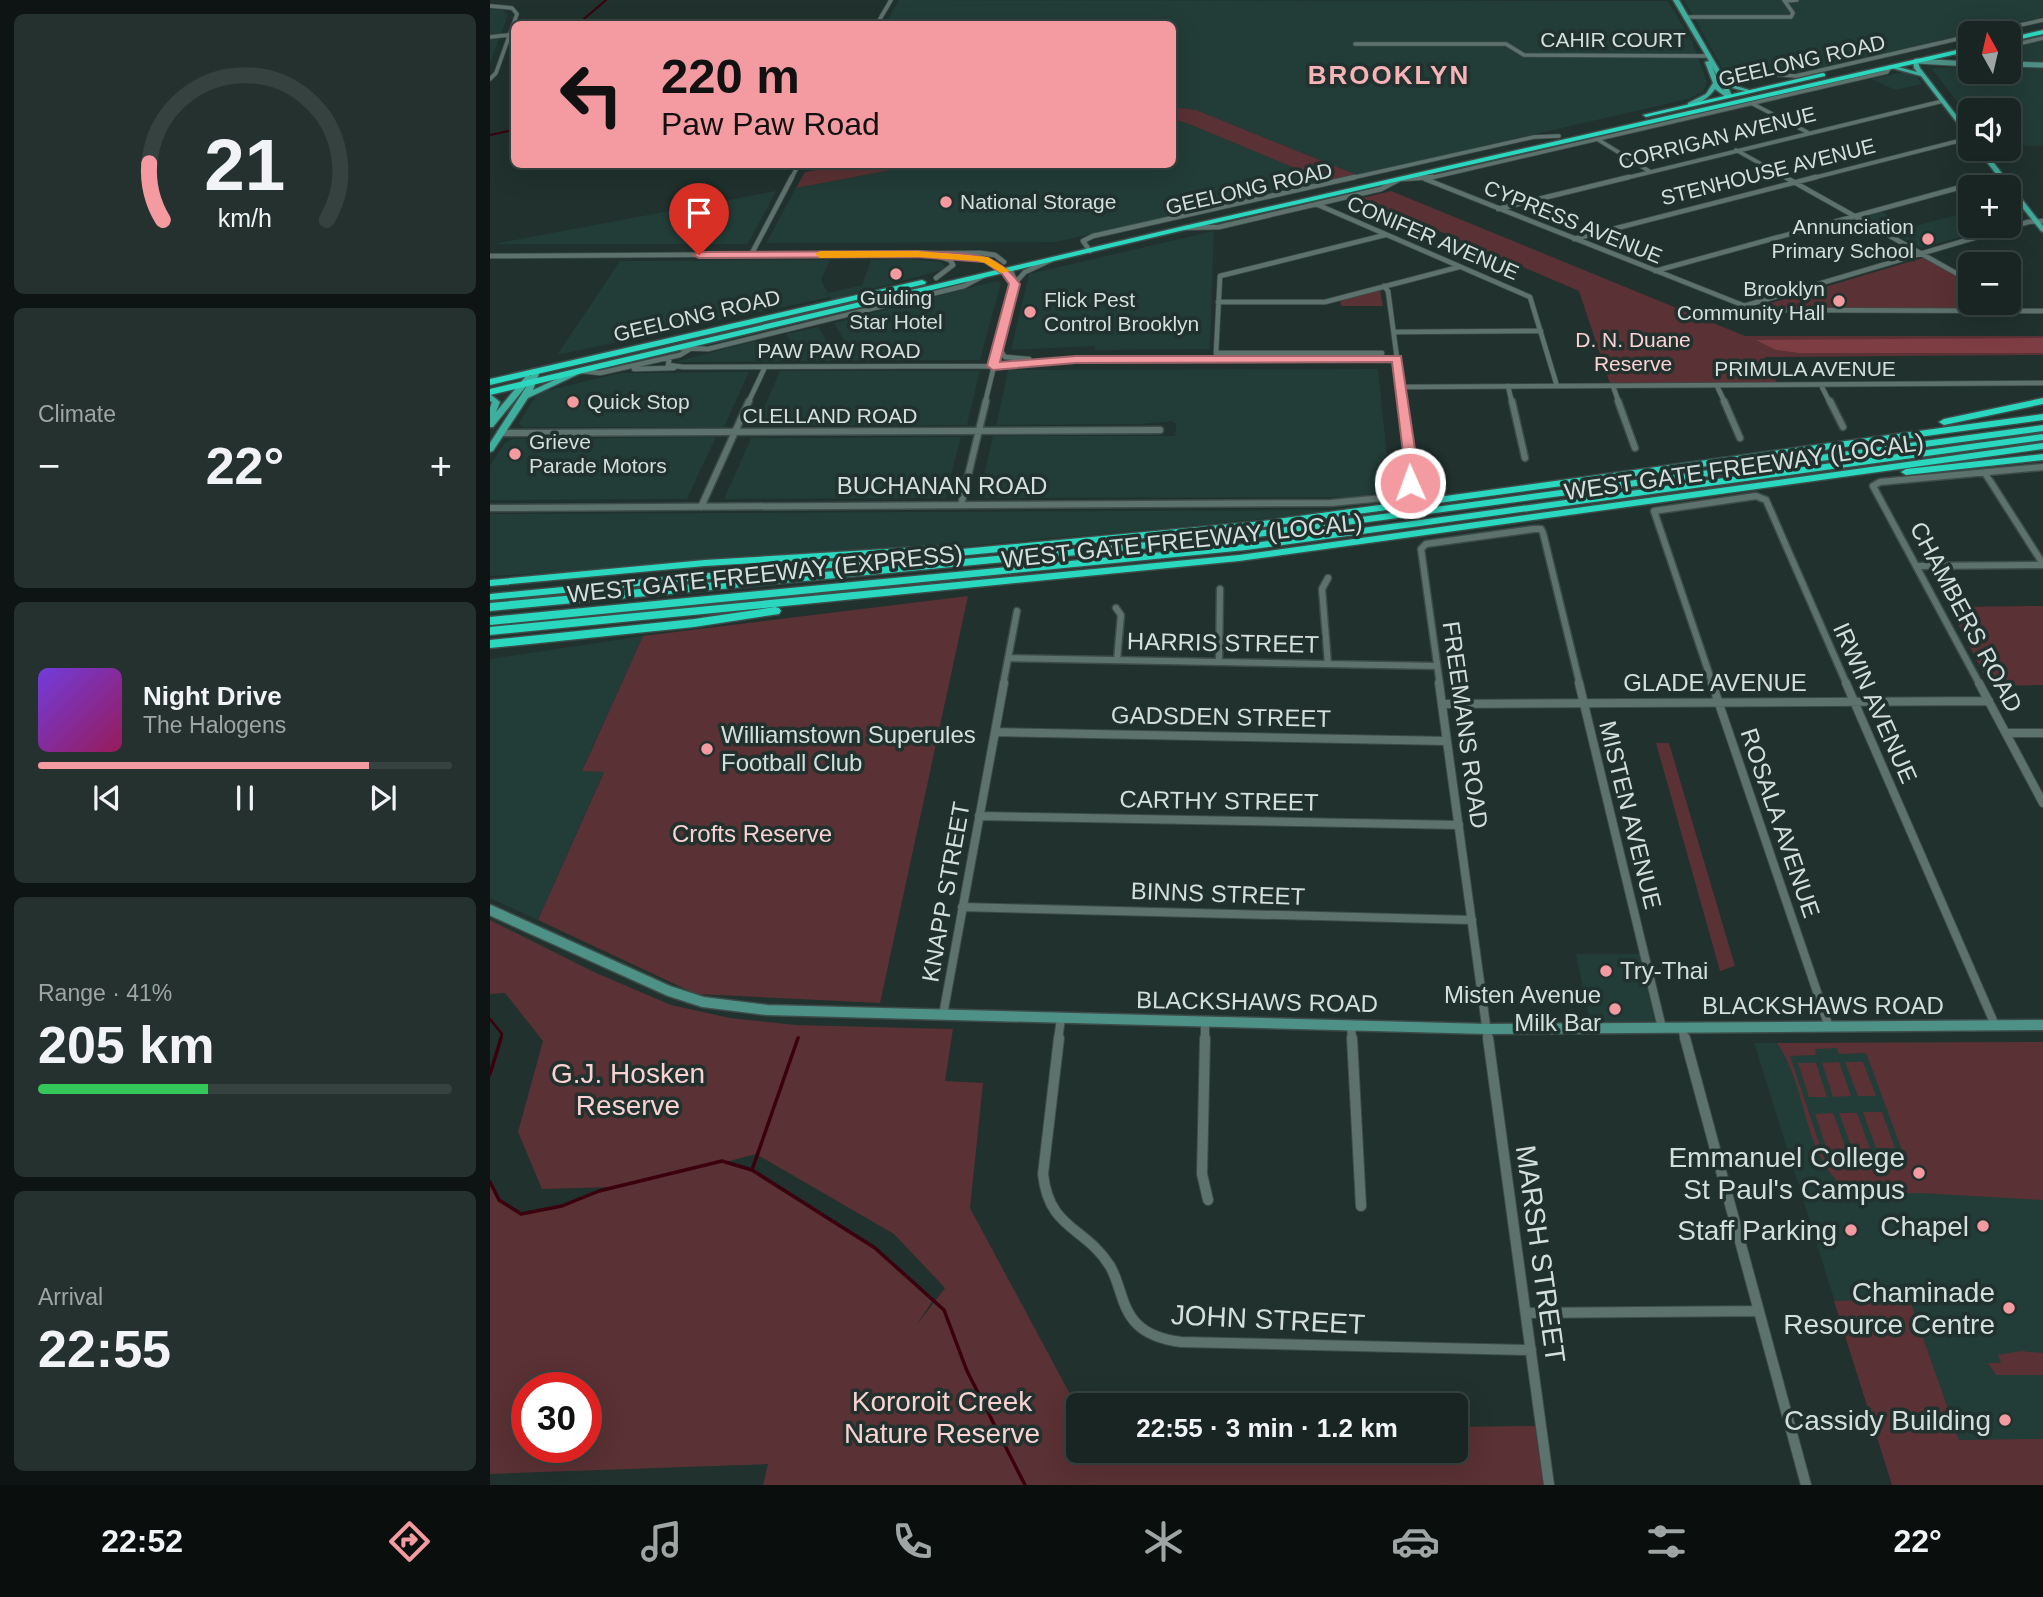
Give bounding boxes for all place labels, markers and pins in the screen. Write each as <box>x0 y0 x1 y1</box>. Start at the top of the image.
pin <box>669 183 729 255</box>
place label: National Storage <box>960 190 1116 213</box>
marker: National Storage <box>938 194 954 210</box>
place label: Annunciation Primary School <box>1772 215 1914 262</box>
marker: Annunciation Primary School <box>1920 231 1936 247</box>
marker: Guiding Star Hotel <box>888 266 904 282</box>
place label: Brooklyn Community Hall <box>1677 277 1825 324</box>
place label: Guiding Star Hotel <box>849 286 943 333</box>
place label: Flick Pest Control Brooklyn <box>1044 288 1199 335</box>
marker: Brooklyn Community Hall <box>1831 293 1847 309</box>
marker: Flick Pest Control Brooklyn <box>1022 304 1038 320</box>
place label: Quick Stop <box>587 390 690 413</box>
marker: Quick Stop <box>565 394 581 410</box>
place label: Grieve Parade Motors <box>529 430 667 477</box>
marker: Grieve Parade Motors <box>507 446 523 462</box>
place label: Williamstown Superules Football Club <box>721 721 976 776</box>
marker: Williamstown Superules Football Club <box>699 741 715 757</box>
place label: Try-Thai <box>1620 957 1708 984</box>
marker: Try-Thai <box>1598 963 1614 979</box>
place label: Misten Avenue Milk Bar <box>1444 981 1601 1036</box>
marker: Misten Avenue Milk Bar <box>1607 1001 1623 1017</box>
place label: Emmanuel College St Paul's Campus <box>1668 1142 1905 1205</box>
marker: Emmanuel College St Paul's Campus <box>1911 1165 1927 1181</box>
place label: Chapel <box>1880 1211 1969 1242</box>
place label: Staff Parking <box>1677 1215 1837 1246</box>
marker: Chapel <box>1975 1218 1991 1234</box>
marker: Staff Parking <box>1843 1222 1859 1238</box>
place label: Chaminade Resource Centre <box>1783 1277 1995 1340</box>
marker: Chaminade Resource Centre <box>2001 1300 2017 1316</box>
place label: Cassidy Building <box>1784 1405 1991 1436</box>
marker: Cassidy Building <box>1997 1412 2013 1428</box>

